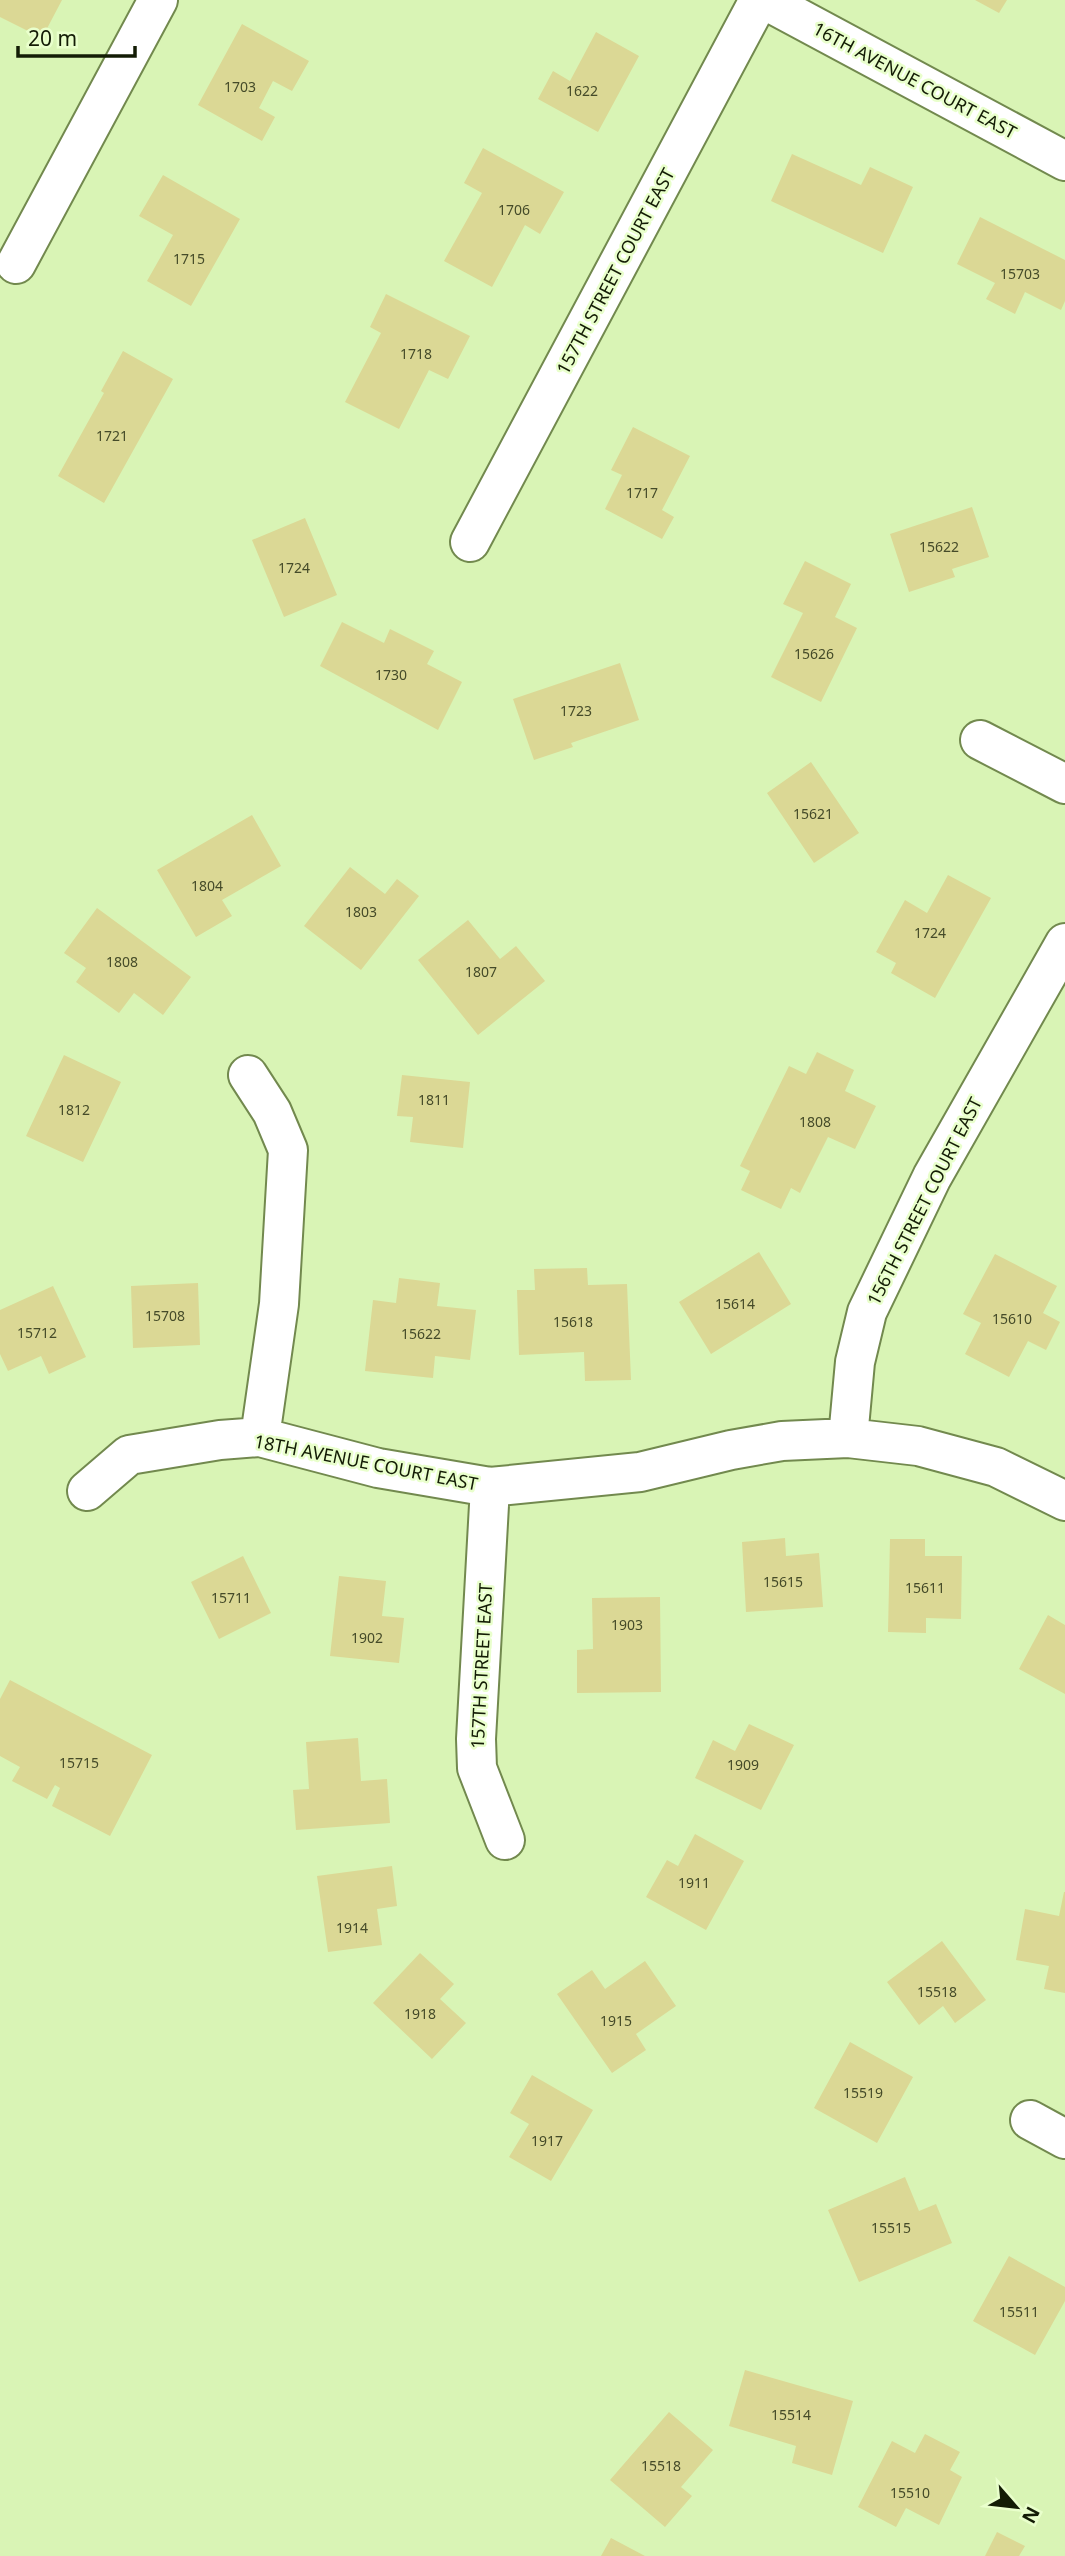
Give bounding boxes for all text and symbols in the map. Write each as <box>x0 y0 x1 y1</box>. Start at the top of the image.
scale bar <box>18 14 135 58</box>
street label: 16TH AVENUE COURT EAST <box>809 16 1021 144</box>
text: 20 m <box>28 24 77 52</box>
house number: 1703 <box>224 77 256 96</box>
house number: 1622 <box>566 81 598 100</box>
street label: 157TH STREET COURT EAST <box>550 164 680 378</box>
house number: 1706 <box>498 200 530 219</box>
house number: 1715 <box>173 249 205 268</box>
house number: 15703 <box>1000 264 1040 283</box>
house number: 1718 <box>400 344 432 363</box>
house number: 1721 <box>96 426 128 445</box>
house number: 1717 <box>626 483 658 502</box>
house number: 15622 <box>919 537 959 556</box>
house number: 1724 <box>278 558 310 577</box>
house number: 15626 <box>794 644 834 663</box>
house number: 1730 <box>375 665 407 684</box>
house number: 1723 <box>560 701 592 720</box>
house number: 15621 <box>793 804 833 823</box>
house number: 1804 <box>191 876 223 895</box>
house number: 1803 <box>345 902 377 921</box>
house number: 1724 <box>914 923 946 942</box>
house number: 1808 <box>106 952 138 971</box>
house number: 1807 <box>465 962 497 981</box>
house number: 1811 <box>418 1090 450 1109</box>
street label: 156TH STREET COURT EAST <box>861 1093 987 1309</box>
house number: 1812 <box>58 1100 90 1119</box>
house number: 1808 <box>799 1112 831 1131</box>
house number: 15614 <box>715 1294 755 1313</box>
house number: 15708 <box>145 1306 185 1325</box>
house number: 15610 <box>992 1309 1032 1328</box>
house number: 15618 <box>553 1312 593 1331</box>
house number: 15712 <box>17 1323 57 1342</box>
house number: 15622 <box>401 1324 441 1343</box>
street label: 18TH AVENUE COURT EAST <box>252 1429 480 1495</box>
house number: 15615 <box>763 1572 803 1591</box>
house number: 15611 <box>905 1578 945 1597</box>
street label: 157TH STREET EAST <box>465 1582 497 1750</box>
house number: 15711 <box>211 1588 251 1607</box>
house number: 1903 <box>611 1615 643 1634</box>
house number: 1902 <box>351 1628 383 1647</box>
house number: 15715 <box>59 1753 99 1772</box>
house number: 1909 <box>727 1755 759 1774</box>
house number: 1911 <box>678 1873 710 1892</box>
house number: 1914 <box>336 1918 368 1937</box>
house number: 15518 <box>917 1982 957 2001</box>
house number: 1918 <box>404 2004 436 2023</box>
house number: 1915 <box>600 2011 632 2030</box>
house number: 15519 <box>843 2083 883 2102</box>
house number: 1917 <box>531 2131 563 2150</box>
house number: 15515 <box>871 2218 911 2237</box>
house number: 15511 <box>999 2302 1039 2321</box>
house number: 15514 <box>771 2405 811 2424</box>
house number: 15518 <box>641 2456 681 2475</box>
north arrow <box>981 2472 1051 2542</box>
house number: 15510 <box>890 2483 930 2502</box>
text: N <box>1016 2502 1046 2528</box>

